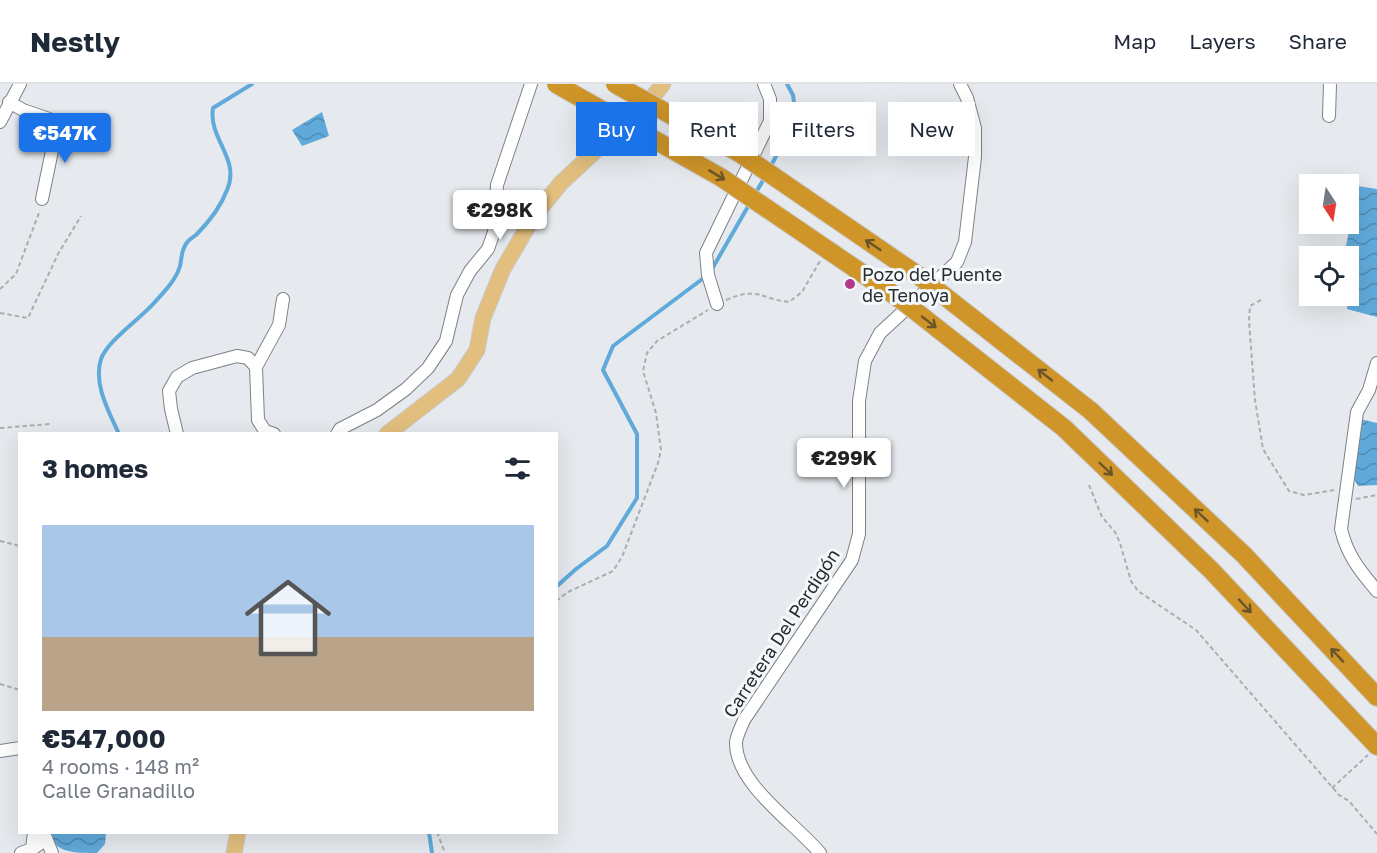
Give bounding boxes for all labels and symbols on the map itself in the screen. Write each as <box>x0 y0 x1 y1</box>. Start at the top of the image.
pin: €547K <box>23 113 107 164</box>
one-way arrow <box>708 169 725 181</box>
north arrow <box>1299 174 1359 234</box>
pin: €298K <box>458 190 542 241</box>
one-way arrow <box>865 239 881 251</box>
place label: Pozo del Puente de Tenoya <box>862 263 1002 306</box>
marker: Pozo del Puente de Tenoya <box>843 277 857 291</box>
one-way arrow <box>921 315 937 328</box>
one-way arrow <box>1037 368 1053 381</box>
pin: €299K <box>802 438 886 489</box>
one-way arrow <box>1098 462 1113 476</box>
one-way arrow <box>1194 508 1209 522</box>
street label: Carretera Del Perdigón <box>718 544 844 722</box>
one-way arrow <box>1237 598 1252 613</box>
one-way arrow <box>1330 647 1344 662</box>

